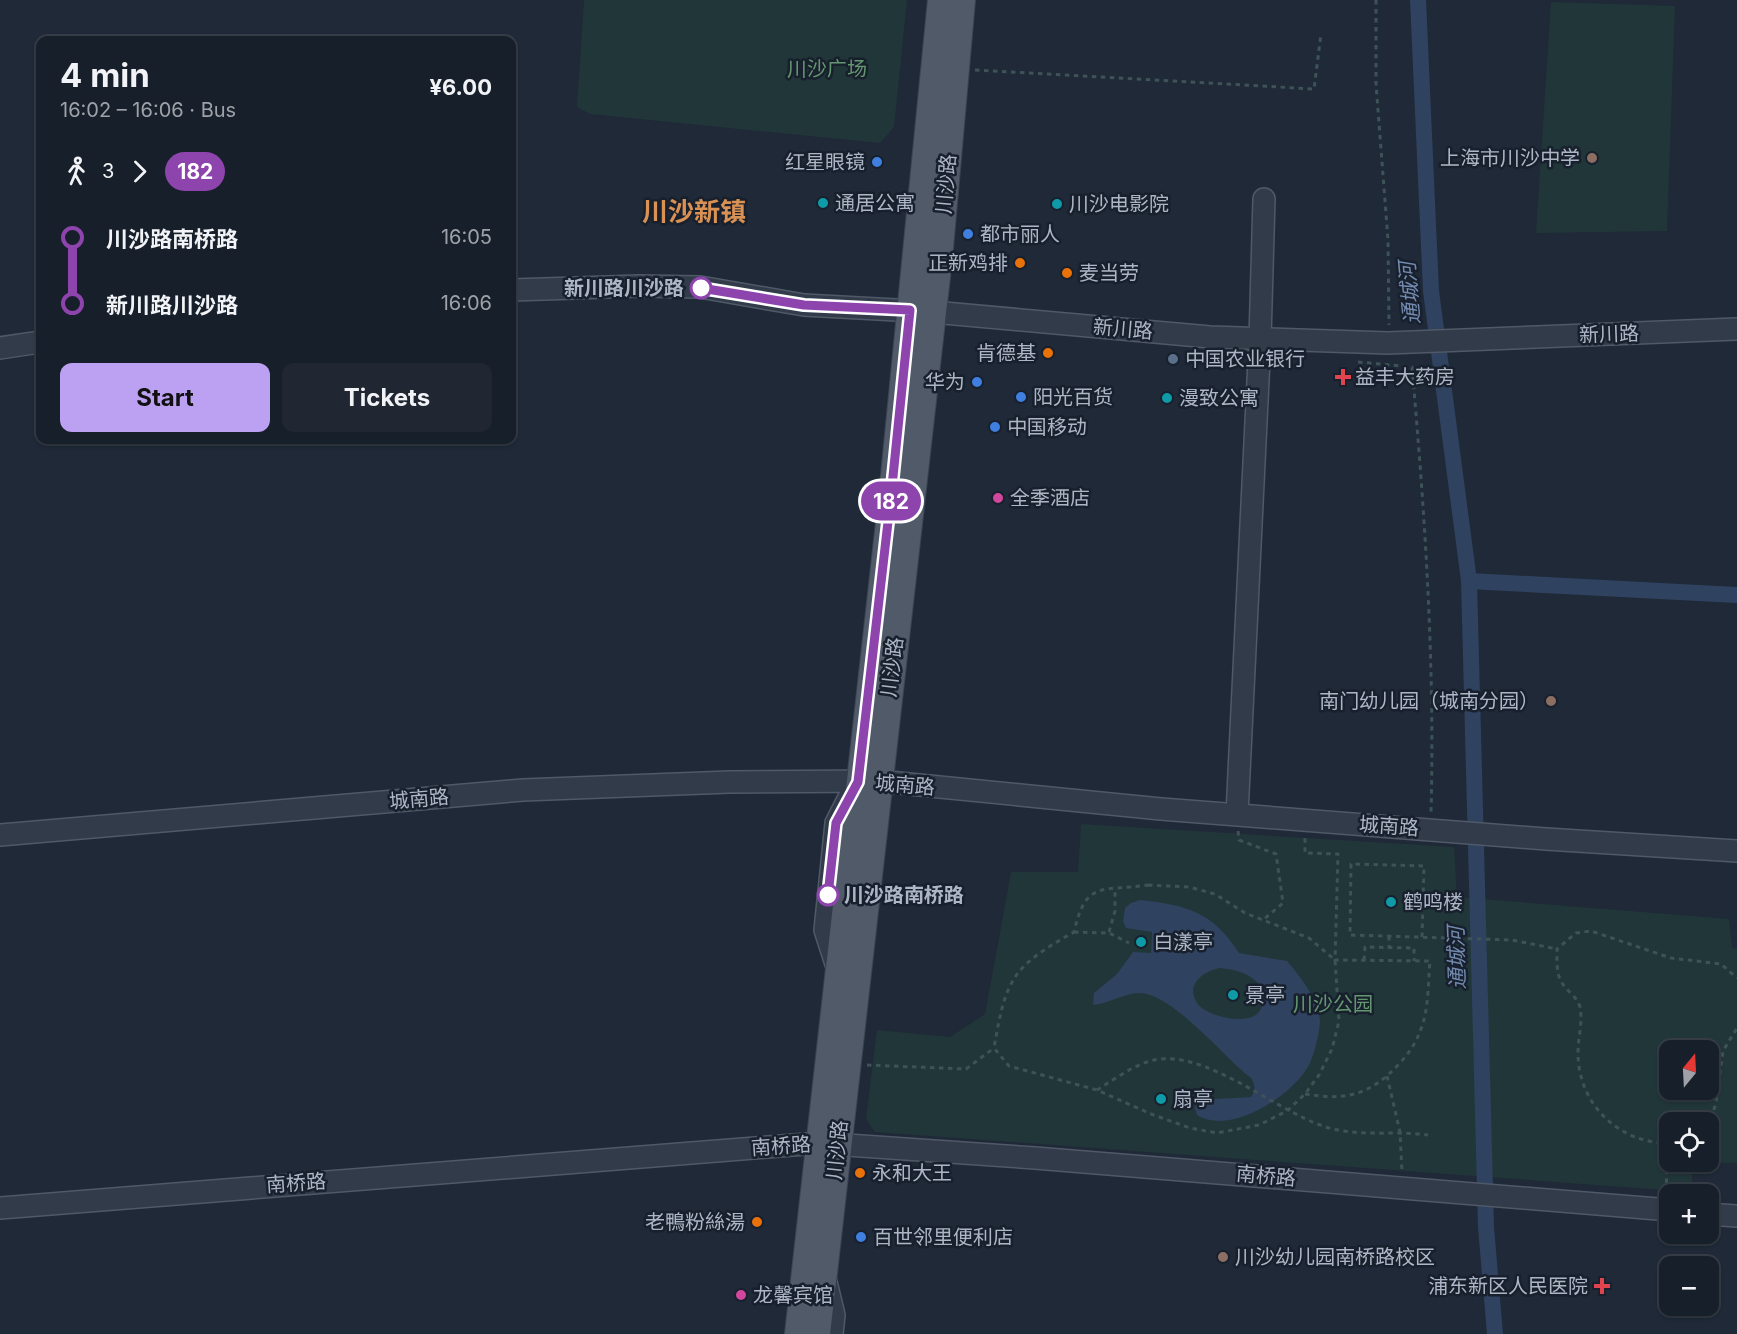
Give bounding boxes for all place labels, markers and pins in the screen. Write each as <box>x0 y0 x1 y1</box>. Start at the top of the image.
place label: 上海市川沙中学 <box>1440 146 1580 170</box>
place label: 红星眼镜 <box>785 150 865 174</box>
marker: 上海市川沙中学 <box>1585 151 1599 165</box>
marker: 红星眼镜 <box>870 155 884 169</box>
place label: 通居公寓 <box>835 191 915 215</box>
place label: 川沙电影院 <box>1069 192 1169 216</box>
marker: 通居公寓 <box>816 196 830 210</box>
marker: 川沙电影院 <box>1050 197 1064 211</box>
place label: 都市丽人 <box>980 222 1060 246</box>
marker: 都市丽人 <box>961 227 975 241</box>
place label: 正新鸡排 <box>928 251 1008 275</box>
marker: 正新鸡排 <box>1013 256 1027 270</box>
place label: 麦当劳 <box>1079 261 1139 285</box>
marker: 麦当劳 <box>1060 266 1074 280</box>
place label: 新川路川沙路 <box>564 276 684 300</box>
marker: 新川路川沙路 <box>690 277 712 299</box>
place label: 肯德基 <box>976 341 1036 365</box>
marker: 肯德基 <box>1041 346 1055 360</box>
place label: 中国农业银行 <box>1185 347 1305 371</box>
marker: 中国农业银行 <box>1166 352 1180 366</box>
place label: 益丰大药房 <box>1355 365 1455 389</box>
place label: 华为 <box>925 370 965 394</box>
marker: 益丰大药房 <box>1336 370 1350 384</box>
marker: 华为 <box>970 375 984 389</box>
place label: 阳光百货 <box>1033 385 1113 409</box>
place label: 漫致公寓 <box>1179 386 1259 410</box>
marker: 阳光百货 <box>1014 390 1028 404</box>
marker: 漫致公寓 <box>1160 391 1174 405</box>
place label: 中国移动 <box>1007 415 1087 439</box>
marker: 中国移动 <box>988 420 1002 434</box>
place label: 全季酒店 <box>1010 486 1090 510</box>
marker: 全季酒店 <box>991 491 1005 505</box>
place label: 南门幼儿园（城南分园） <box>1319 689 1539 713</box>
marker: 南门幼儿园（城南分园） <box>1544 694 1558 708</box>
place label: 川沙路南桥路 <box>844 883 964 907</box>
marker: 川沙路南桥路 <box>817 884 839 906</box>
place label: 鹤鸣楼 <box>1403 890 1463 914</box>
marker: 鹤鸣楼 <box>1384 895 1398 909</box>
place label: 白漾亭 <box>1153 930 1213 954</box>
marker: 白漾亭 <box>1134 935 1148 949</box>
place label: 景亭 <box>1245 983 1285 1007</box>
marker: 景亭 <box>1226 988 1240 1002</box>
place label: 扇亭 <box>1173 1087 1213 1111</box>
marker: 扇亭 <box>1154 1092 1168 1106</box>
place label: 永和大王 <box>872 1161 952 1185</box>
marker: 永和大王 <box>853 1166 867 1180</box>
place label: 老鴨粉絲湯 <box>645 1210 745 1234</box>
marker: 老鴨粉絲湯 <box>750 1215 764 1229</box>
place label: 百世邻里便利店 <box>873 1225 1013 1249</box>
marker: 百世邻里便利店 <box>854 1230 868 1244</box>
place label: 川沙幼儿园南桥路校区 <box>1235 1245 1435 1269</box>
marker: 川沙幼儿园南桥路校区 <box>1216 1250 1230 1264</box>
place label: 浦东新区人民医院 <box>1428 1274 1588 1298</box>
marker: 浦东新区人民医院 <box>1593 1277 1611 1295</box>
place label: 龙馨宾馆 <box>753 1283 833 1307</box>
marker: 龙馨宾馆 <box>734 1288 748 1302</box>

